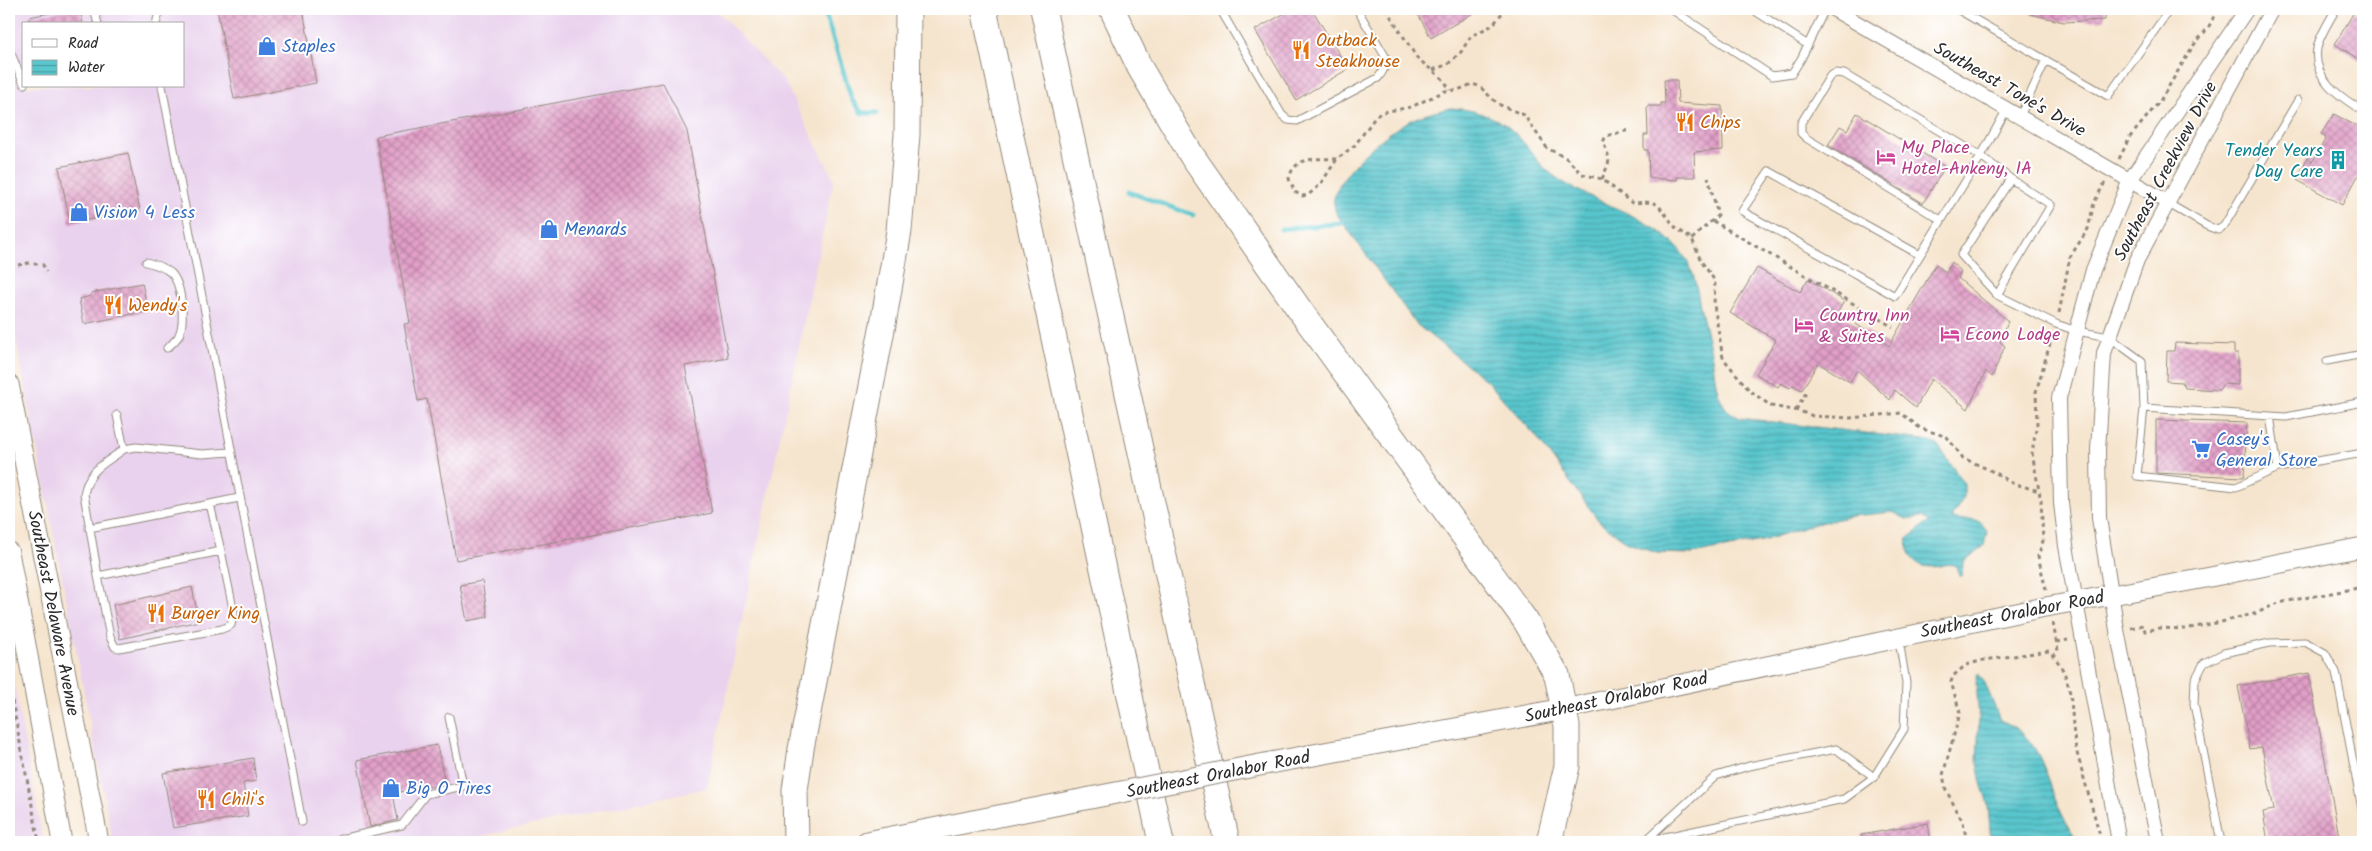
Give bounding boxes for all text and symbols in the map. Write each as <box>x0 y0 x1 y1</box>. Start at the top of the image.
legend <box>22 22 185 88</box>
place label: Outback Steakhouse <box>1316 27 1400 77</box>
text: Road <box>68 32 99 56</box>
place label: Staples <box>282 33 336 62</box>
shop icon: Staples <box>256 35 278 57</box>
street label: Southeast Tone's Drive <box>1928 35 2091 146</box>
restaurant icon: Outback Steakhouse <box>1290 39 1312 61</box>
text: Water <box>68 56 105 80</box>
street label: Southeast Creekview Drive <box>2107 77 2226 267</box>
place label: Chips <box>1700 109 1741 138</box>
restaurant icon: Chips <box>1674 111 1696 133</box>
place label: My Place Hotel-Ankeny, IA <box>1901 134 2032 184</box>
place label: Tender Years Day Care <box>2225 137 2323 187</box>
hotel icon: My Place Hotel-Ankeny, IA <box>1875 146 1897 168</box>
building icon: Tender Years Day Care <box>2327 149 2349 171</box>
place label: Vision 4 Less <box>94 199 196 228</box>
shop icon: Vision 4 Less <box>68 201 90 223</box>
place label: Menards <box>564 216 627 245</box>
shop icon: Menards <box>538 218 560 240</box>
place label: Wendy's <box>128 292 188 321</box>
restaurant icon: Wendy's <box>102 294 124 316</box>
place label: Country Inn & Suites <box>1819 302 1910 352</box>
hotel icon: Country Inn & Suites <box>1793 314 1815 336</box>
place label: Econo Lodge <box>1965 321 2060 350</box>
hotel icon: Econo Lodge <box>1939 323 1961 345</box>
place label: Casey's General Store <box>2216 426 2318 476</box>
supermarket icon: Casey's General Store <box>2190 438 2212 460</box>
street label: Southeast Delaware Avenue <box>18 508 87 719</box>
street label: Southeast Oralabor Road <box>1918 583 2108 648</box>
place label: Burger King <box>171 600 260 629</box>
restaurant icon: Burger King <box>145 602 167 624</box>
street label: Southeast Oralabor Road <box>1522 665 1712 732</box>
street label: Southeast Oralabor Road <box>1124 743 1314 808</box>
place label: Big O Tires <box>406 775 492 804</box>
shop icon: Big O Tires <box>380 777 402 799</box>
place label: Chili's <box>221 786 265 815</box>
restaurant icon: Chili's <box>195 788 217 810</box>

